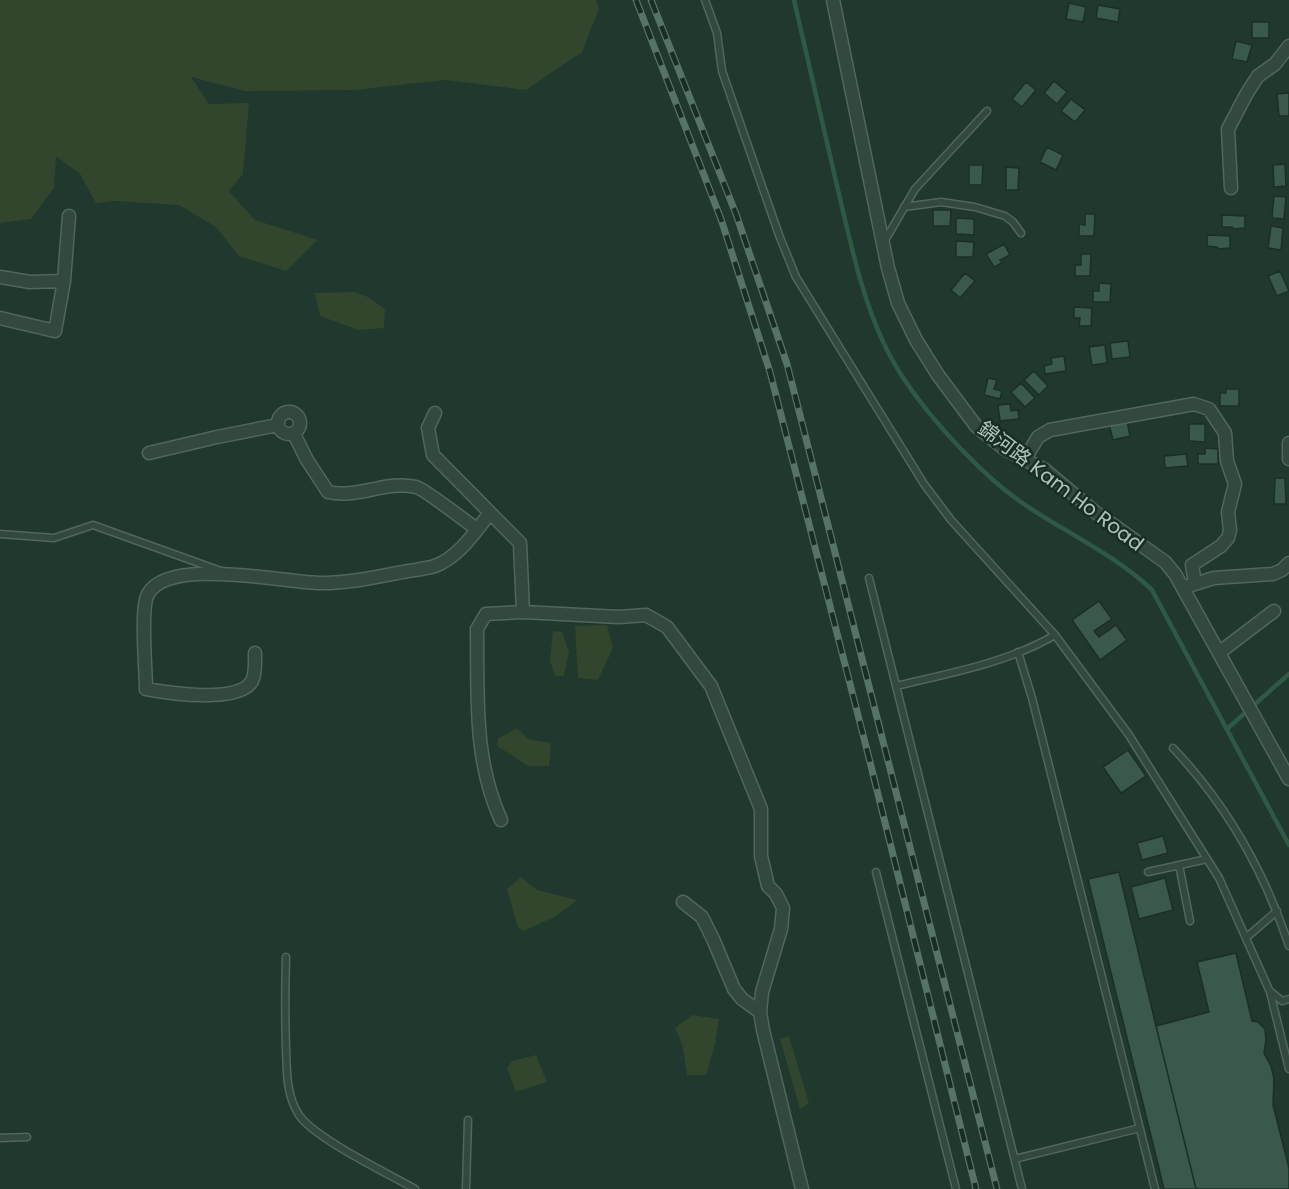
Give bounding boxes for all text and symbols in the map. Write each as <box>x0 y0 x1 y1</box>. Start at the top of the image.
street label: 錦河路 Kam Ho Road <box>972 414 1150 558</box>

